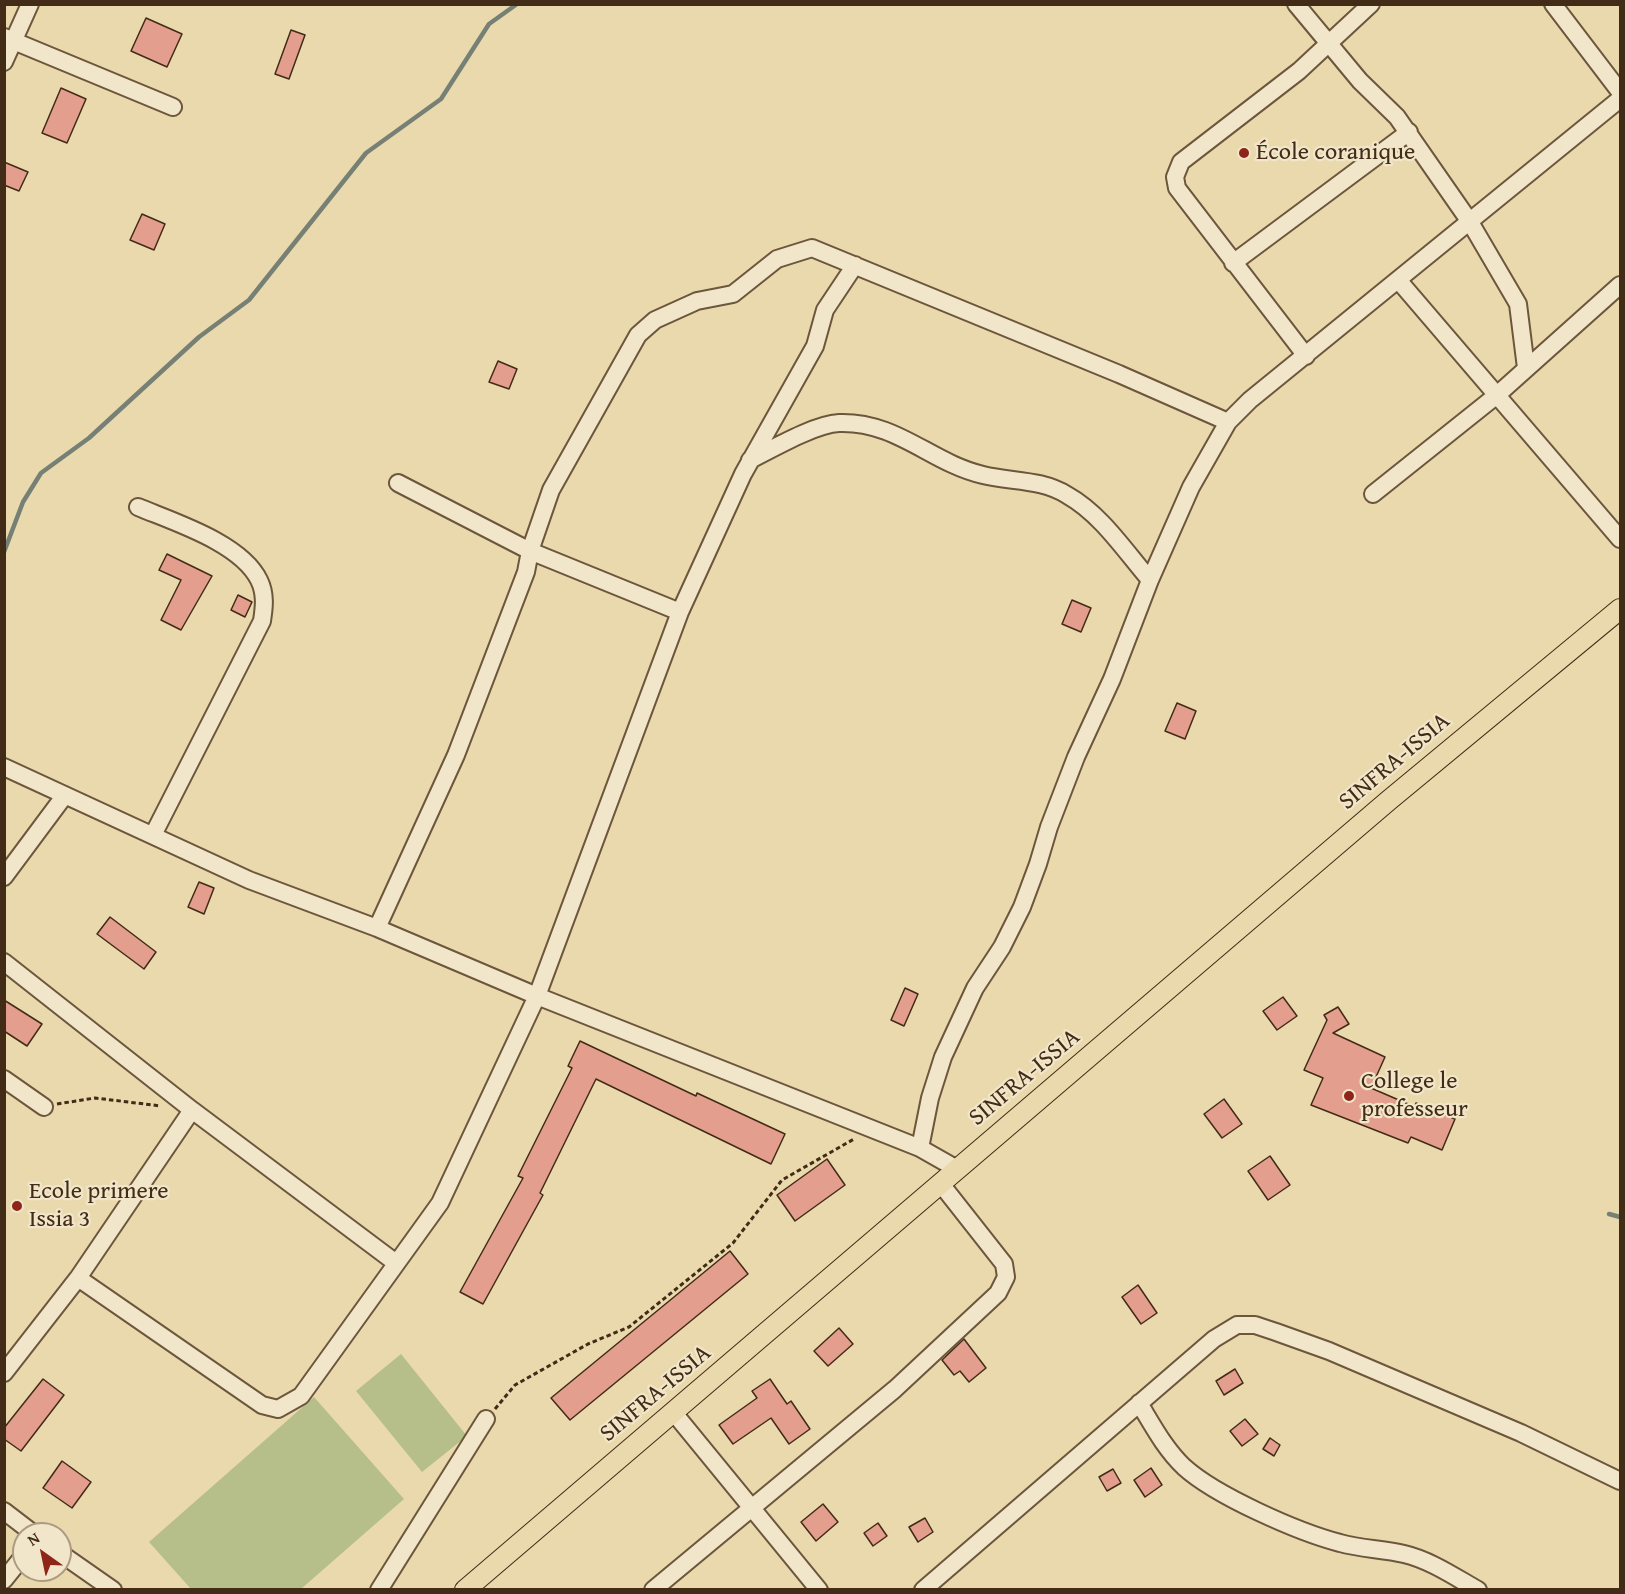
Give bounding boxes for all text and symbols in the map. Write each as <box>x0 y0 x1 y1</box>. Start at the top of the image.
place label: École coranique <box>1256 139 1415 167</box>
marker: École coranique <box>1237 146 1251 160</box>
street label: SINFRA-ISSIA <box>1334 707 1456 817</box>
street label: SINFRA-ISSIA <box>964 1023 1086 1133</box>
place label: College le professeur <box>1361 1068 1468 1124</box>
marker: College le professeur <box>1342 1089 1356 1103</box>
place label: Ecole primere Issia 3 <box>29 1178 169 1234</box>
marker: Ecole primere Issia 3 <box>10 1199 24 1213</box>
street label: SINFRA-ISSIA <box>595 1339 717 1449</box>
north arrow <box>12 1522 72 1582</box>
text: N <box>22 1526 44 1552</box>

